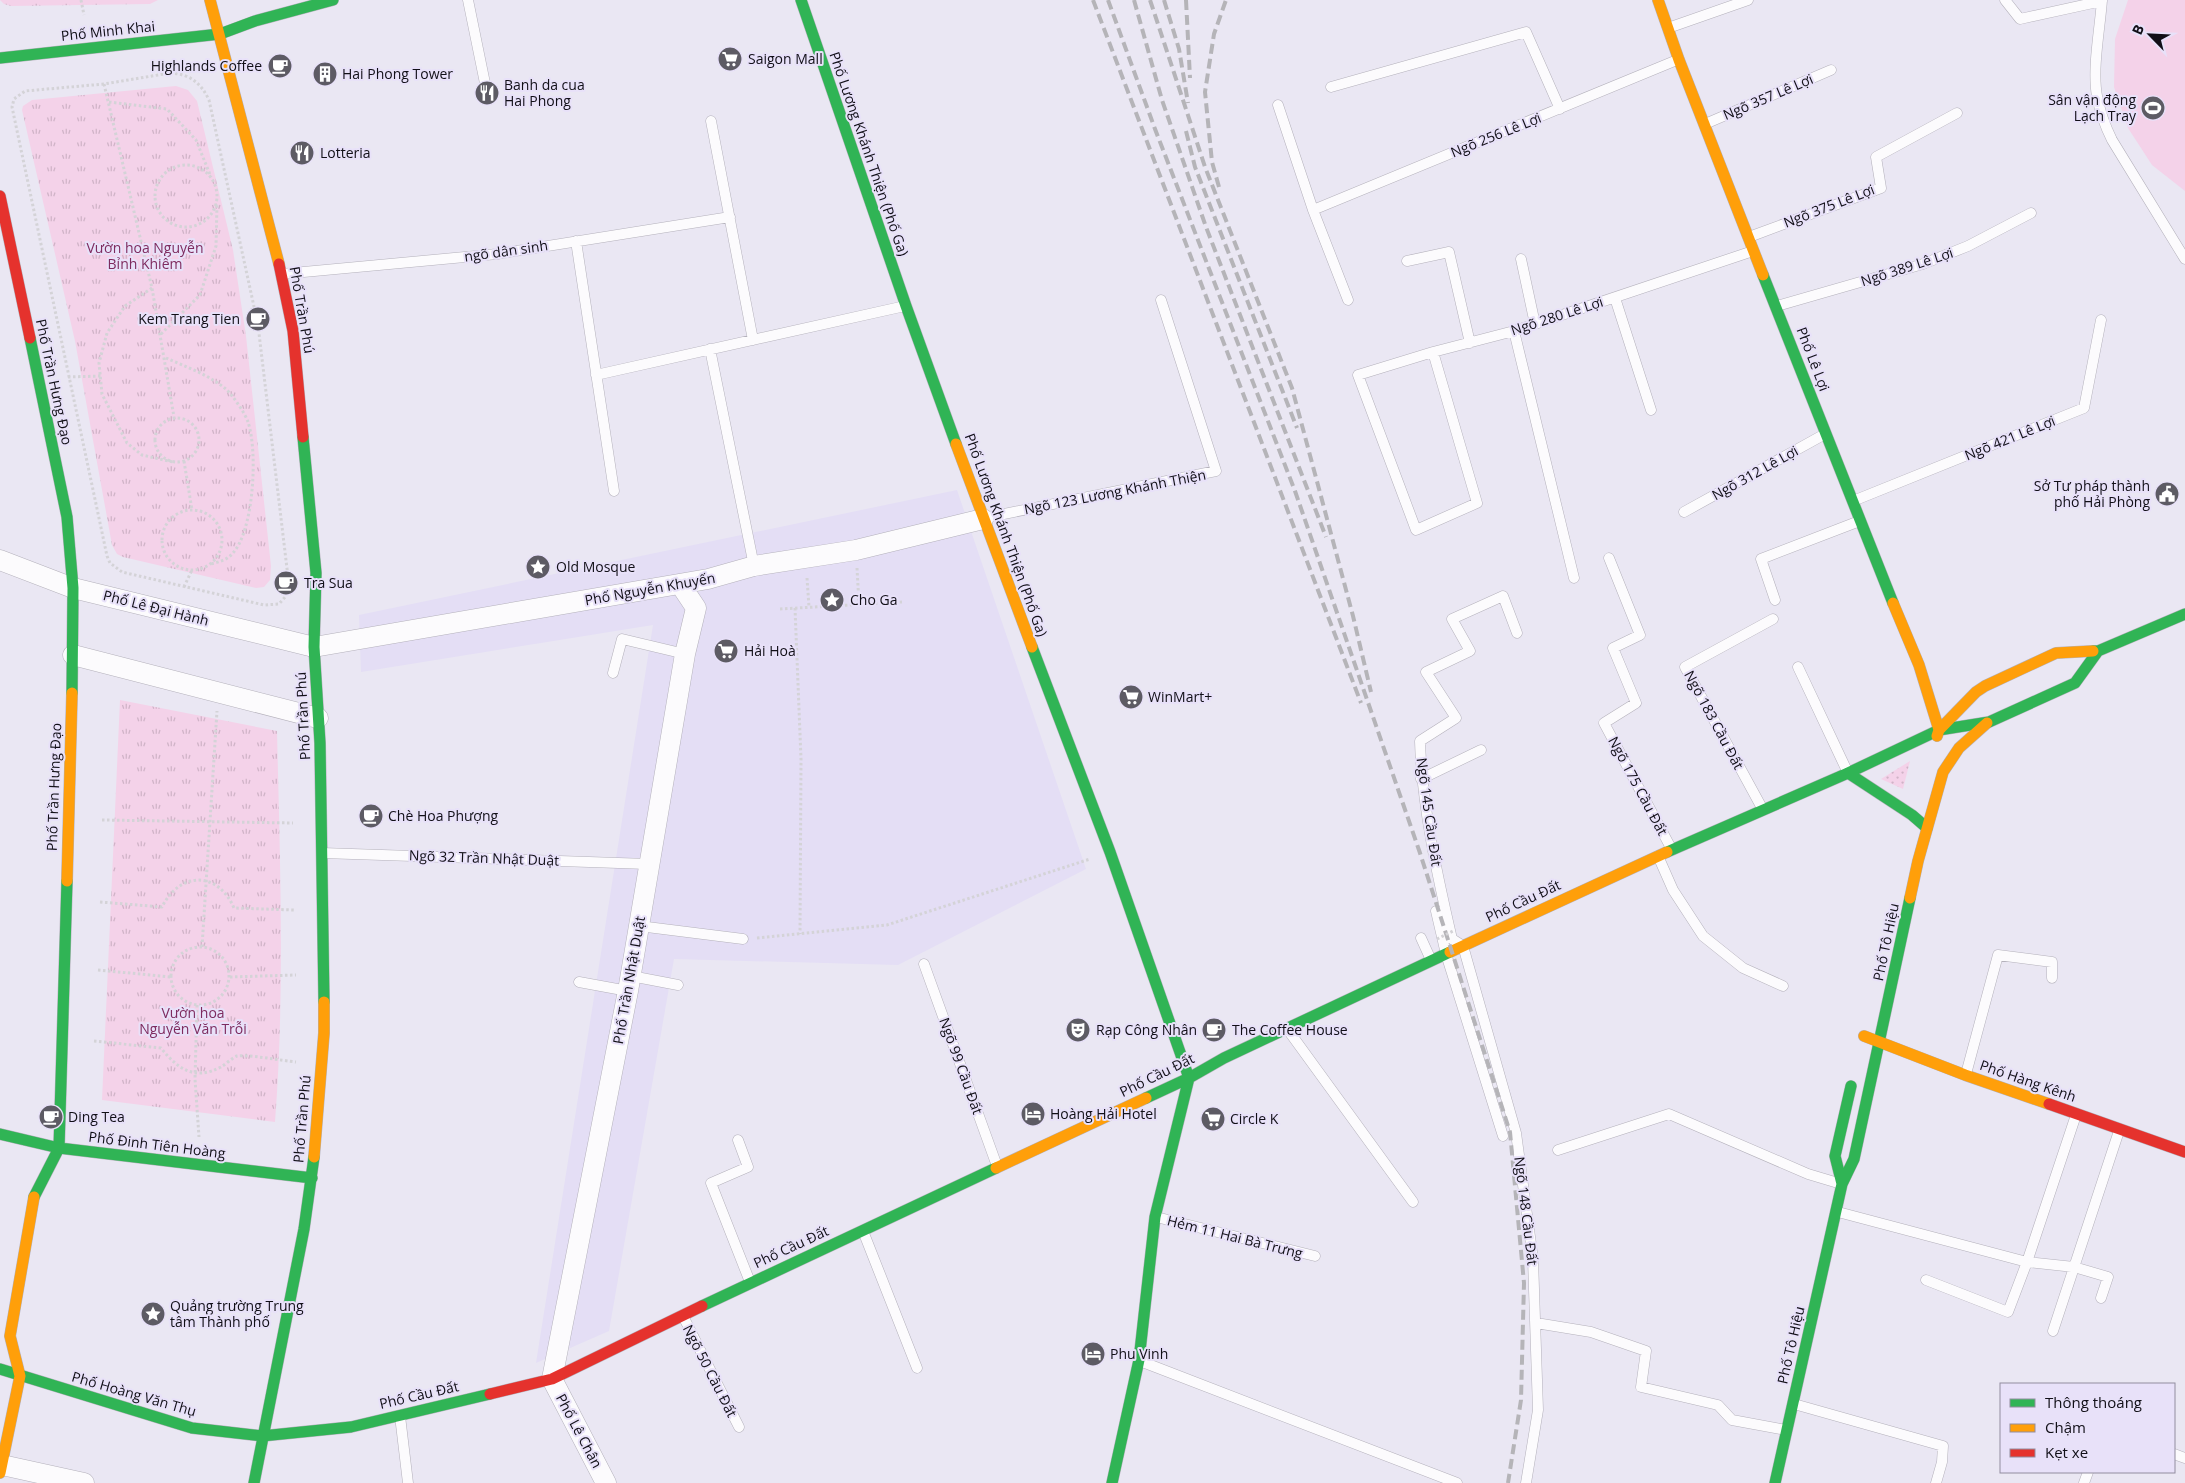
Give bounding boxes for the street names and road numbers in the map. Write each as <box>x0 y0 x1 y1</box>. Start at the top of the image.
street label: Phố Minh Khai <box>60 16 156 45</box>
street label: Phố Lương Khánh Thiện (Phố Ga) <box>825 49 913 259</box>
street label: Ngõ 357 Lê Lợi <box>1720 69 1816 124</box>
street label: Ngõ 256 Lê Lợi <box>1448 108 1544 161</box>
street label: Ngõ 375 Lê Lợi <box>1781 179 1877 232</box>
street label: ngõ dân sinh <box>463 235 549 266</box>
street label: Ngõ 389 Lê Lợi <box>1858 243 1955 290</box>
street label: Phố Trần Phú <box>285 265 319 355</box>
street label: Ngõ 280 Lê Lợi <box>1508 292 1605 339</box>
street label: Phố Trần Hưng Đạo <box>32 317 77 447</box>
street label: Phố Lê Lợi <box>1793 324 1834 394</box>
street label: Ngõ 421 Lê Lợi <box>1962 411 2058 464</box>
street label: Phố Lương Khánh Thiện (Phố Ga) <box>961 431 1052 639</box>
street label: Ngõ 312 Lê Lợi <box>1708 441 1801 504</box>
street label: Ngõ 123 Lương Khánh Thiện <box>1022 465 1207 518</box>
street label: Phố Nguyễn Khuyến <box>583 568 717 609</box>
street label: Phố Lê Đại Hành <box>101 585 211 630</box>
street label: Ngõ 183 Cầu Đất <box>1680 667 1749 773</box>
street label: Phố Trần Phú <box>291 672 314 761</box>
street label: Phố Trần Hưng Đạo <box>42 723 65 851</box>
street label: Ngõ 175 Cầu Đất <box>1604 733 1673 839</box>
street label: Ngõ 145 Cầu Đất <box>1412 756 1447 868</box>
street label: Ngõ 32 Trần Nhật Duật <box>409 845 559 870</box>
street label: Phố Cầu Đất <box>1482 875 1563 926</box>
street label: Phố Tô Hiệu <box>1868 901 1903 983</box>
street label: Phố Trần Nhật Duật <box>608 914 649 1045</box>
street label: Ngõ 99 Cầu Đất <box>935 1015 988 1117</box>
street label: Phố Cầu Đất <box>1116 1048 1197 1101</box>
street label: Phố Hàng Kênh <box>1978 1055 2079 1106</box>
street label: Phố Trần Phú <box>288 1074 315 1164</box>
street label: Phố Đinh Tiên Hoàng <box>88 1127 227 1162</box>
street label: Ngõ 148 Cầu Đất <box>1510 1155 1543 1266</box>
street label: Hẻm 11 Hai Bà Trưng <box>1165 1210 1305 1263</box>
street label: Phố Cầu Đất <box>750 1221 831 1272</box>
street label: Phố Tô Hiệu <box>1772 1304 1809 1386</box>
street label: Ngõ 50 Cầu Đất <box>679 1321 742 1420</box>
street label: Phố Hoàng Văn Thụ <box>70 1367 199 1420</box>
street label: Phố Cầu Đất <box>377 1376 460 1413</box>
street label: Phố Lê Chân <box>552 1390 607 1471</box>

